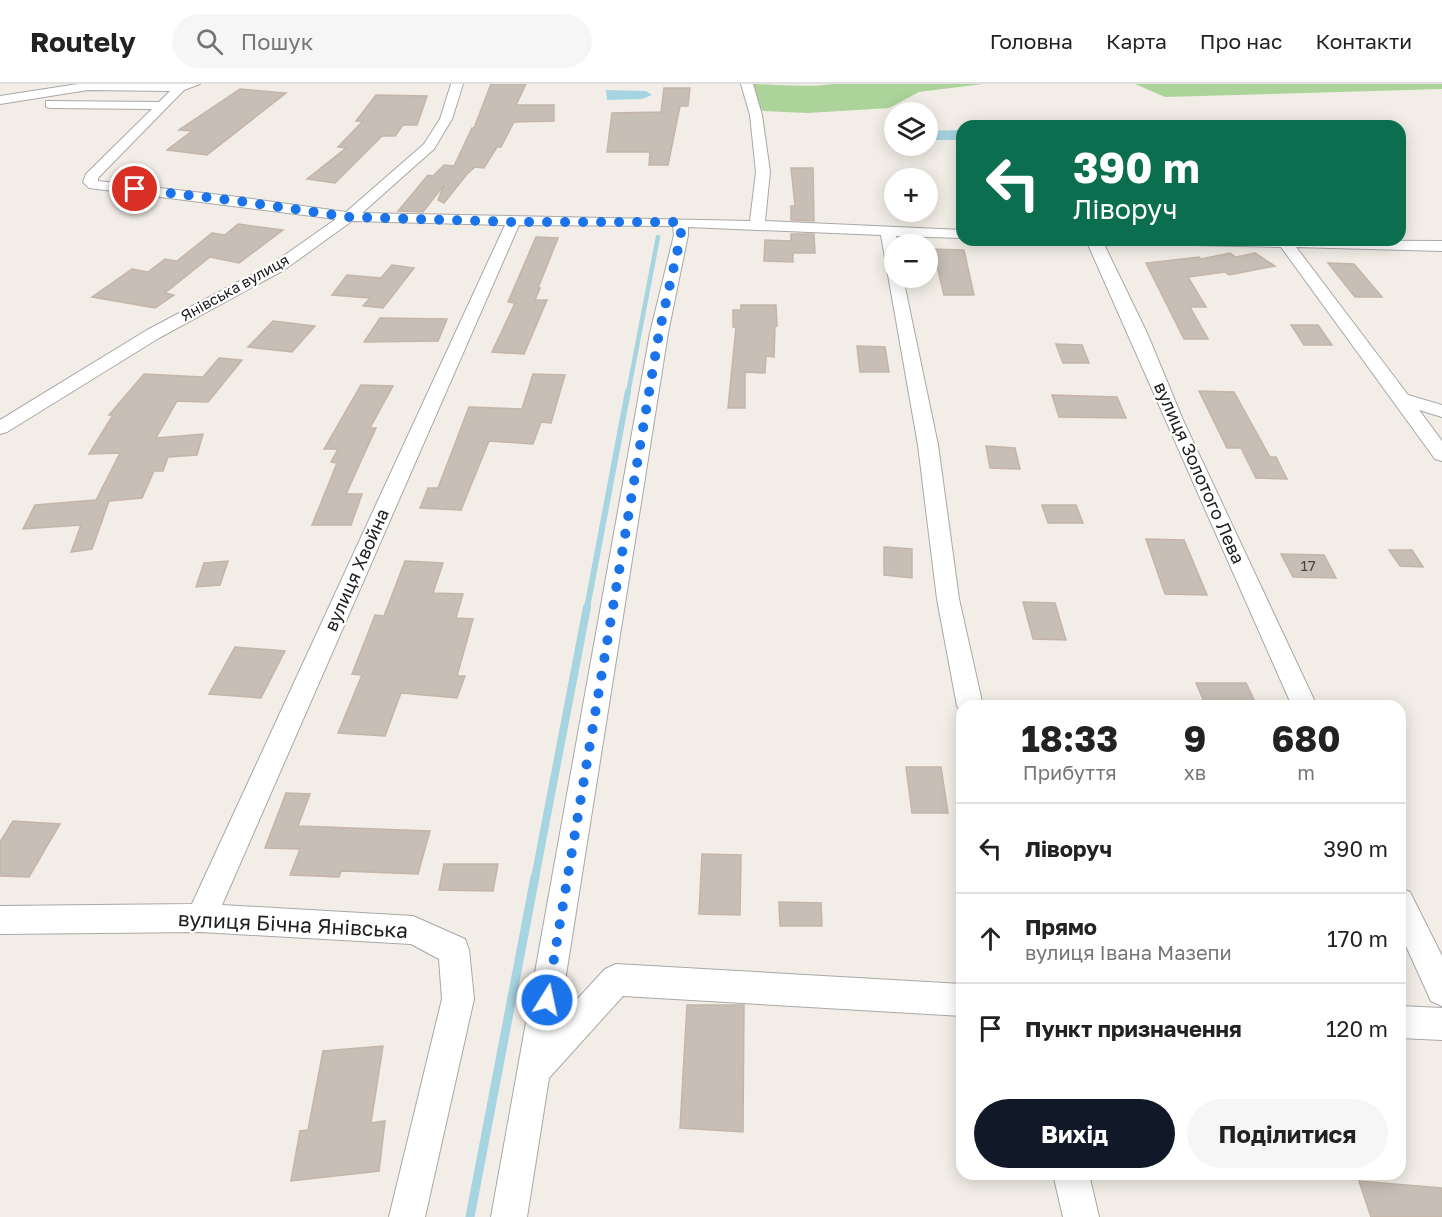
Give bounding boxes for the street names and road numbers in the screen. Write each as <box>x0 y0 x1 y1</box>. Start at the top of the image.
street label: Янівська вулиця <box>177 250 292 324</box>
street label: вулиця Золотого Лева <box>1150 378 1250 567</box>
street label: вулиця Хвойна <box>319 505 393 634</box>
street label: вулиця Бічна Янівська <box>177 905 409 943</box>

